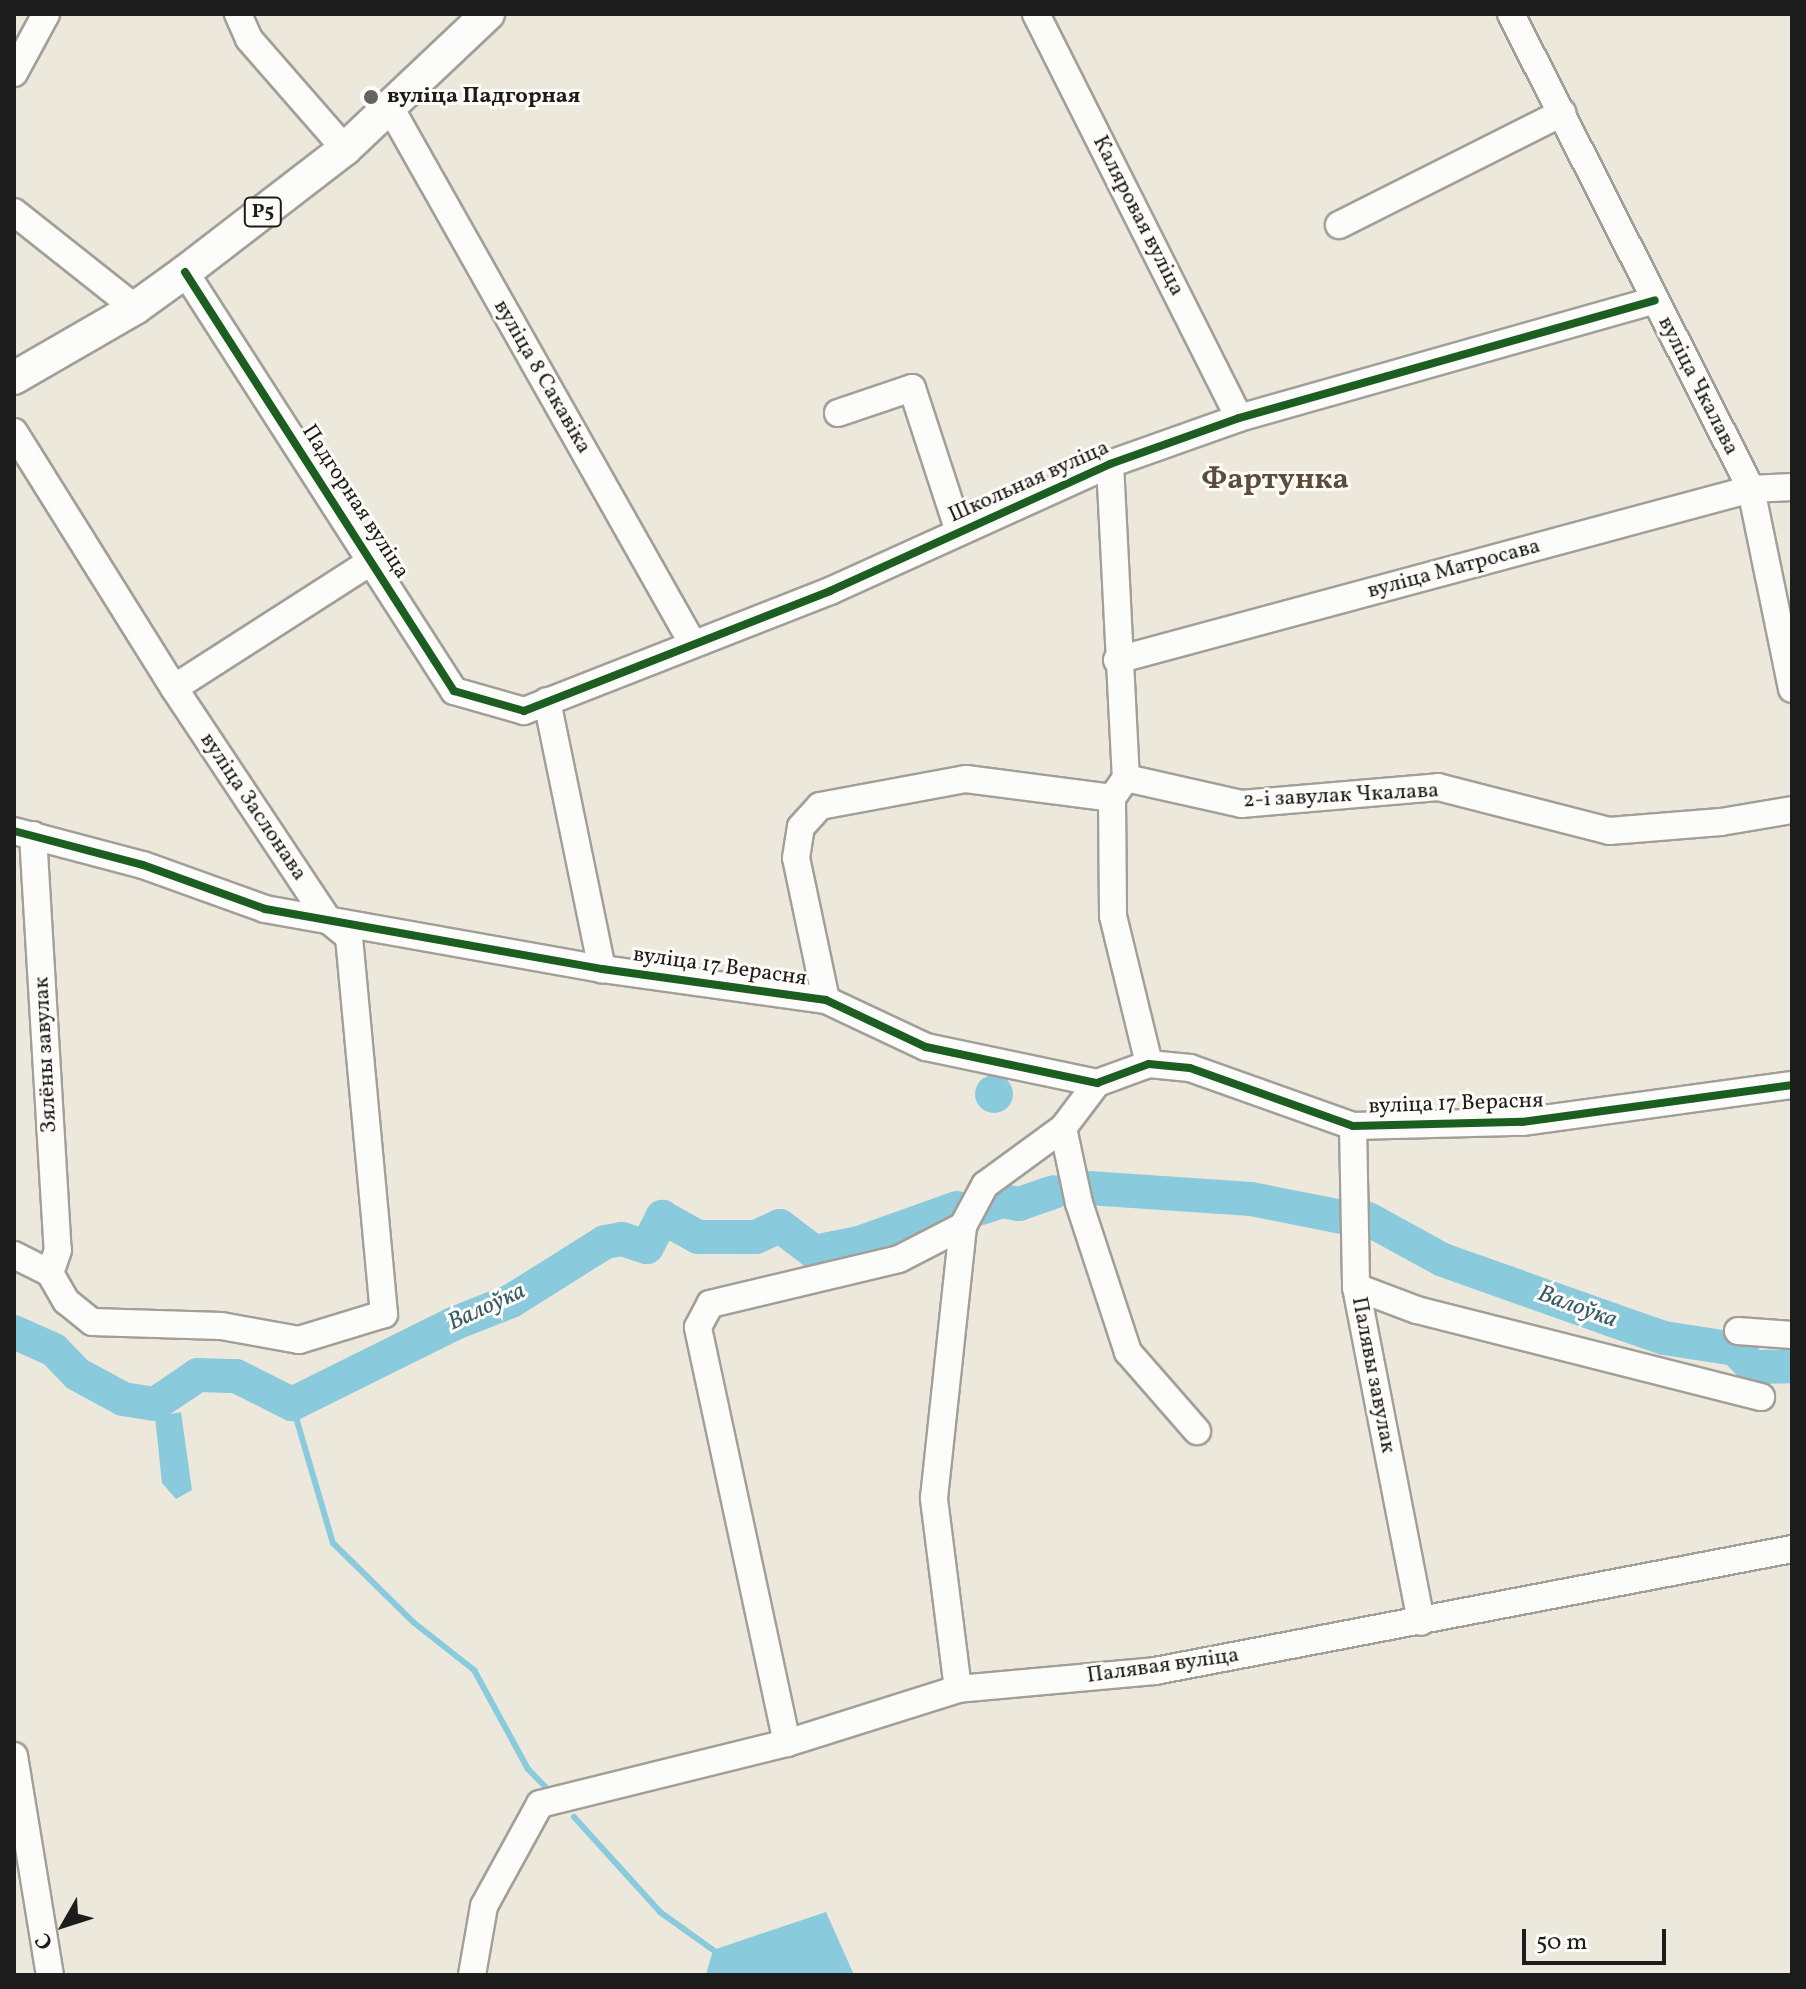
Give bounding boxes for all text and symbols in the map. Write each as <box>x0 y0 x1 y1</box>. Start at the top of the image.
place label: вуліца Падгорная <box>387 84 580 110</box>
marker: вуліца Падгорная <box>362 88 380 106</box>
street label: Каляровая вуліца <box>1086 131 1190 301</box>
road number: Р5 <box>243 196 283 228</box>
street label: вуліца 8 Сакавіка <box>487 295 597 459</box>
street label: вуліца Чкалава <box>1652 312 1744 460</box>
street label: Падгорная вуліца <box>295 420 415 584</box>
street label: Школьная вуліца <box>945 435 1113 529</box>
district label: Фартунка <box>1201 462 1349 498</box>
street label: вуліца Матросава <box>1365 533 1543 605</box>
street label: вуліца Заслонава <box>194 728 312 886</box>
street label: 2-і завулак Чкалава <box>1242 778 1440 814</box>
street label: вуліца 17 Верасня <box>631 942 809 992</box>
street label: Зялёны завулак <box>29 976 63 1134</box>
street label: вуліца 17 Верасня <box>1368 1088 1544 1120</box>
water label: Валоўка <box>444 1278 530 1338</box>
water label: Валоўка <box>1533 1280 1621 1336</box>
street label: Палявы завулак <box>1345 1295 1401 1455</box>
street label: Палявая вуліца <box>1085 1642 1241 1690</box>
north arrow <box>24 1885 104 1965</box>
scale bar <box>1526 1913 1670 1963</box>
text: С <box>28 1925 61 1956</box>
text: 50 m <box>1536 1926 1588 1960</box>

